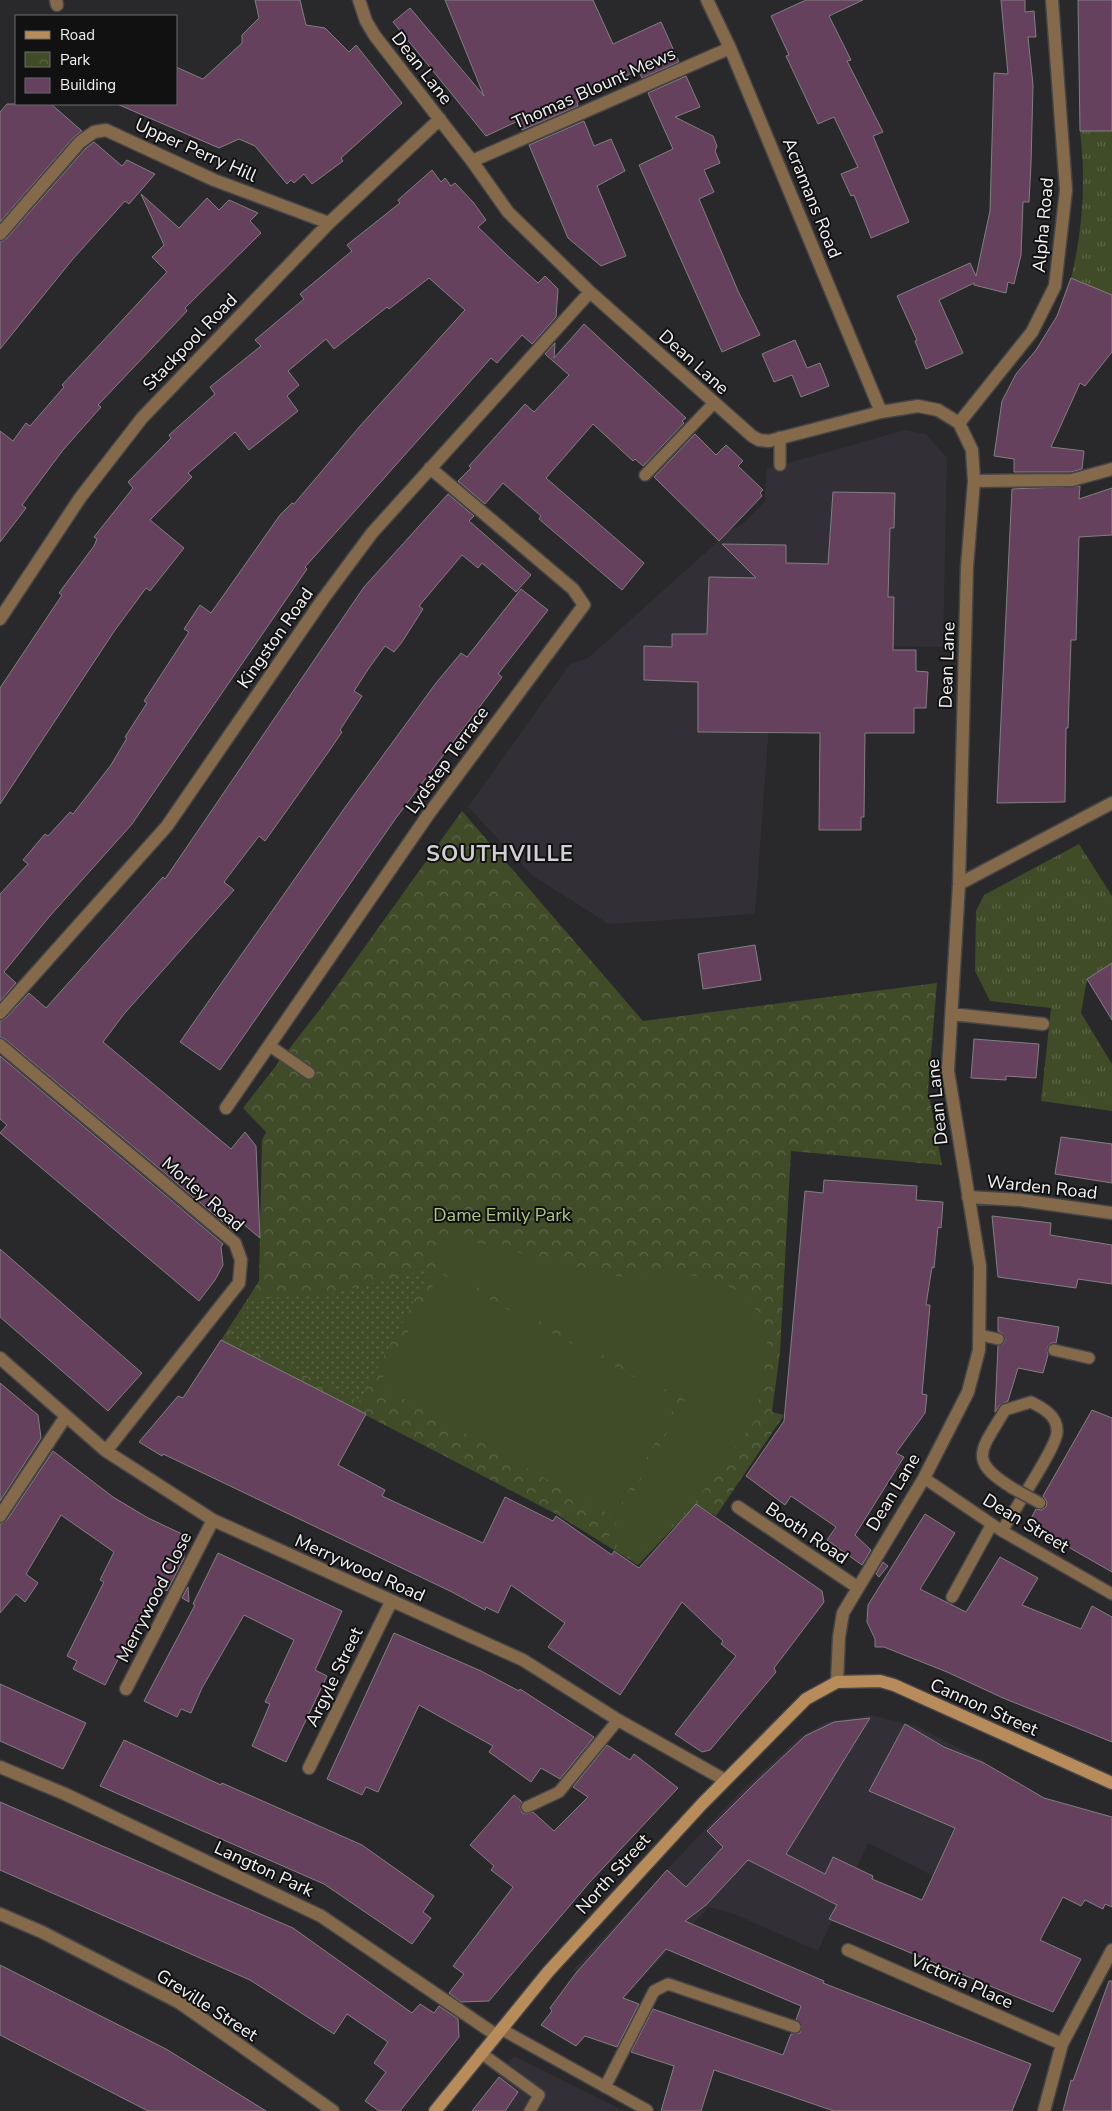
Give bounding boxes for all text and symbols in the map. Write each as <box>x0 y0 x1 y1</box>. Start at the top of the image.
legend <box>15 15 178 105</box>
text: Road <box>60 25 95 45</box>
street label: Dean Lane <box>386 27 458 109</box>
street label: Thomas Blount Mews <box>509 41 679 135</box>
text: Park <box>60 50 90 70</box>
text: Building <box>60 75 116 95</box>
street label: Upper Perry Hill <box>131 112 261 188</box>
street label: Acramans Road <box>777 134 847 262</box>
street label: Alpha Road <box>1027 177 1059 273</box>
street label: Stackpool Road <box>137 288 243 396</box>
street label: Dean Lane <box>654 324 734 400</box>
street label: Kingston Road <box>231 583 319 693</box>
street label: Dean Lane <box>933 621 961 709</box>
street label: Lydstep Terrace <box>400 701 494 819</box>
district label: SOUTHVILLE <box>426 839 574 869</box>
street label: Dean Lane <box>921 1058 953 1146</box>
street label: Morley Road <box>157 1151 249 1237</box>
street label: Warden Road <box>985 1169 1099 1205</box>
park label: Dame Emily Park <box>433 1203 572 1227</box>
street label: Dean Lane <box>860 1449 926 1535</box>
street label: Dean Street <box>978 1488 1074 1558</box>
street label: Booth Road <box>761 1496 853 1570</box>
street label: Merrywood Close <box>111 1528 197 1666</box>
street label: Merrywood Road <box>291 1529 429 1607</box>
street label: Argyle Street <box>300 1623 369 1731</box>
street label: Cannon Street <box>926 1672 1042 1742</box>
street label: North Street <box>570 1828 656 1919</box>
street label: Langton Park <box>210 1835 319 1903</box>
street label: Victoria Place <box>906 1947 1017 2014</box>
street label: Greville Street <box>152 1963 263 2047</box>

